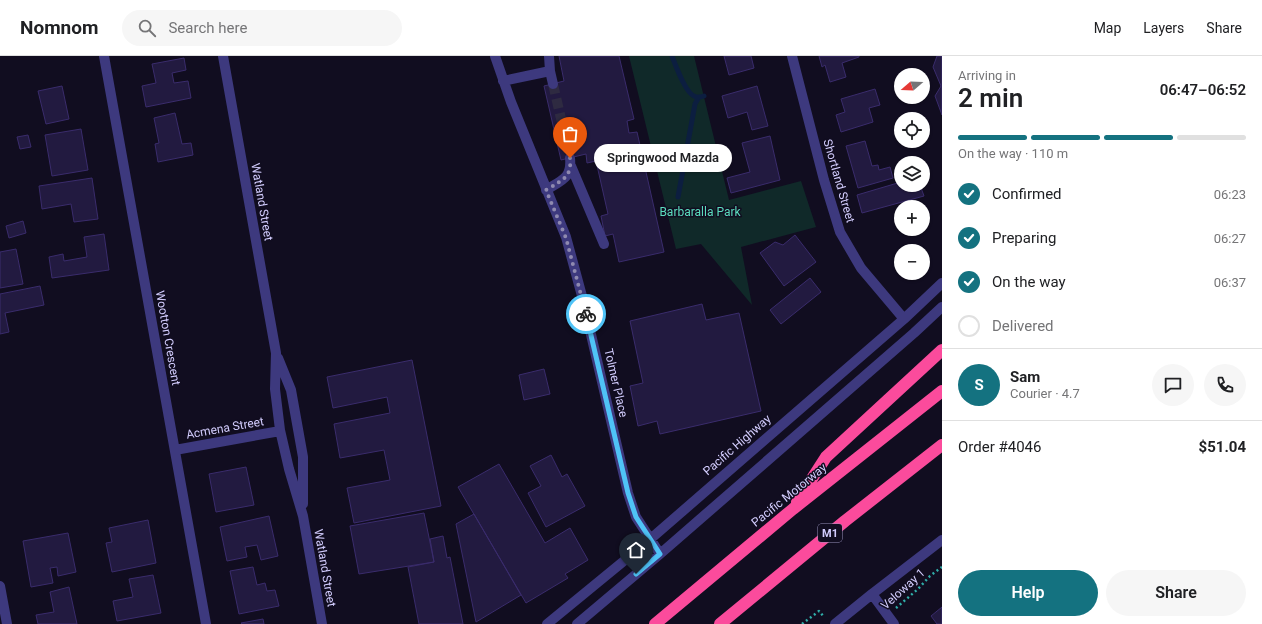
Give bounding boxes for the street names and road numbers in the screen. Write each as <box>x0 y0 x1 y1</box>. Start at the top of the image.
street label: Shortland Street <box>820 138 858 224</box>
street label: Watland Street <box>248 162 276 242</box>
street label: Wootton Crescent <box>153 290 183 386</box>
street label: Tolmer Place <box>601 347 631 419</box>
street label: Pacific Highway <box>700 412 774 478</box>
street label: Acmena Street <box>185 414 265 442</box>
street label: Pacific Motorway <box>749 460 830 530</box>
road number: M1 <box>818 524 842 542</box>
street label: Watland Street <box>311 528 339 608</box>
street label: Veloway 1 <box>878 566 928 612</box>

